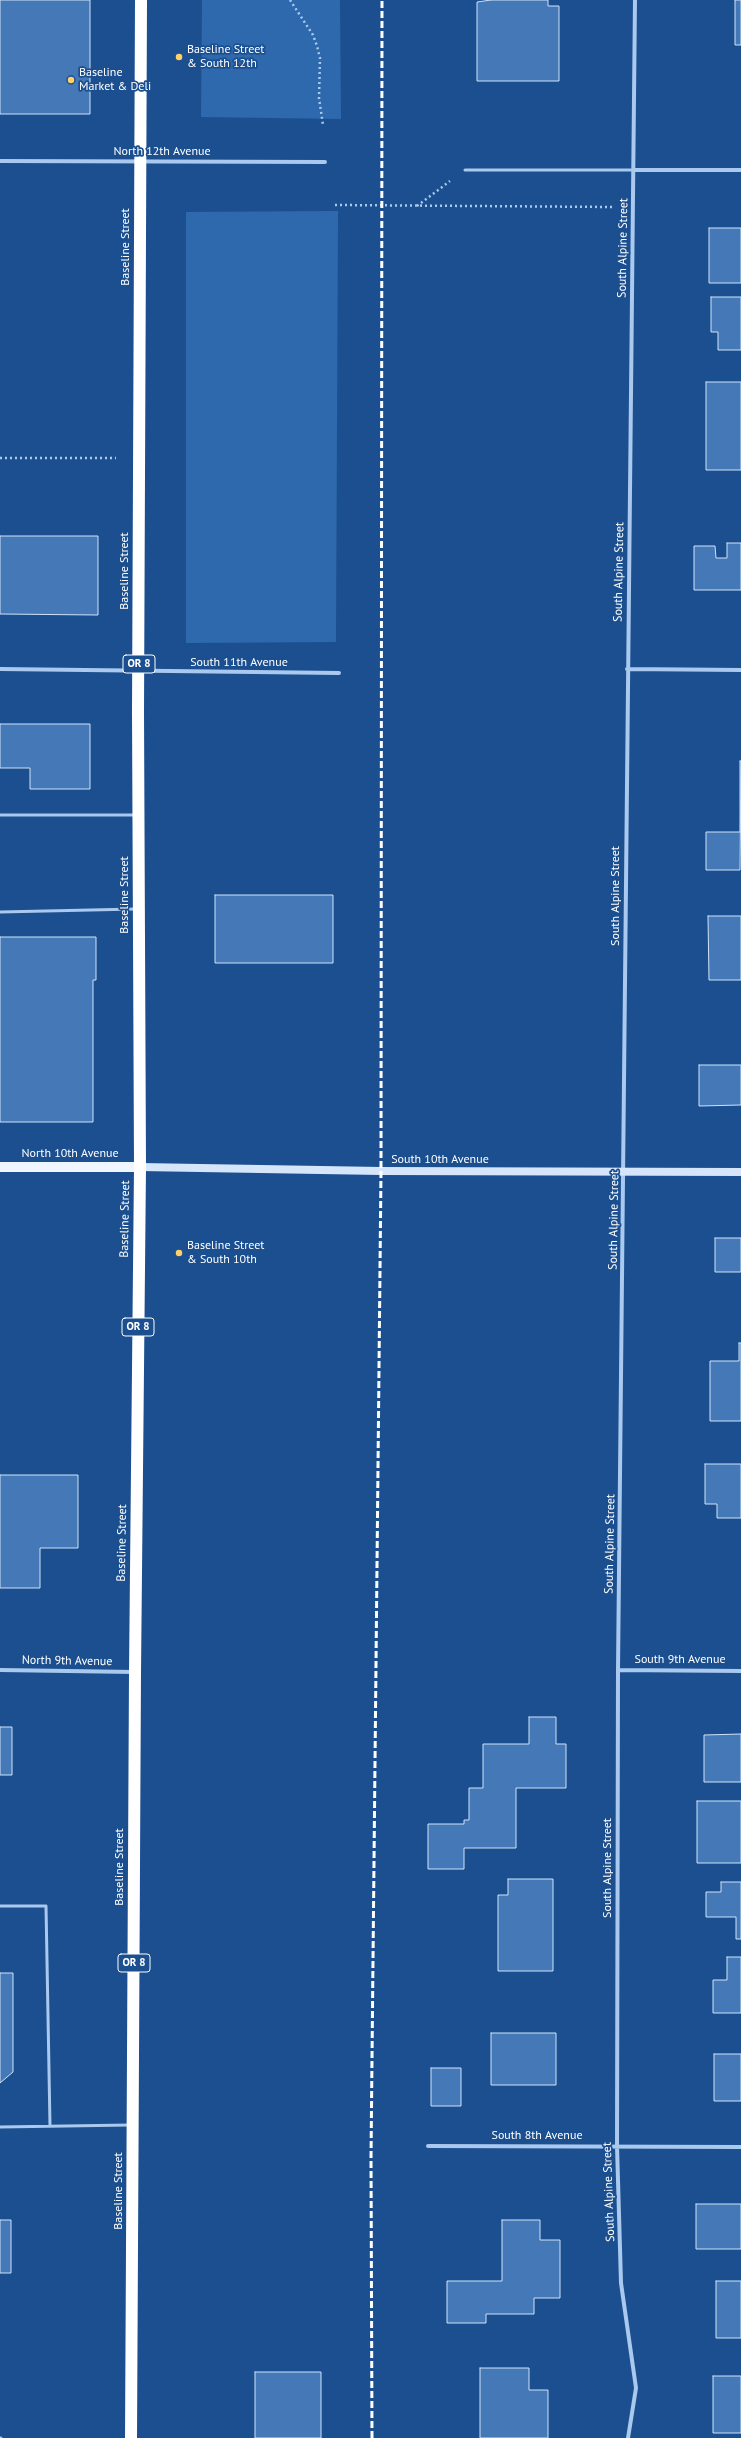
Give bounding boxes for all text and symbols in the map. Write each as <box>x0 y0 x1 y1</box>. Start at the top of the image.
place label: Baseline Street & South 12th <box>187 43 264 71</box>
marker: Baseline Street & South 12th <box>174 52 184 62</box>
place label: Baseline Market & Deli <box>79 66 151 94</box>
marker: Baseline Market & Deli <box>66 75 76 85</box>
street label: North 12th Avenue <box>113 145 211 159</box>
street label: South Alpine Street <box>615 198 631 298</box>
street label: Baseline Street <box>119 208 133 286</box>
street label: South Alpine Street <box>611 522 627 622</box>
street label: Baseline Street <box>118 532 132 610</box>
road number: OR 8 <box>123 655 155 673</box>
street label: South 11th Avenue <box>190 656 288 670</box>
street label: South Alpine Street <box>609 846 623 946</box>
street label: Baseline Street <box>118 856 132 934</box>
street label: North 10th Avenue <box>21 1147 119 1161</box>
street label: South 10th Avenue <box>391 1153 489 1167</box>
street label: South Alpine Street <box>606 1170 622 1270</box>
street label: Baseline Street <box>117 1180 133 1258</box>
place label: Baseline Street & South 10th <box>187 1239 264 1267</box>
marker: Baseline Street & South 10th <box>174 1248 184 1258</box>
road number: OR 8 <box>122 1318 154 1336</box>
street label: South Alpine Street <box>602 1494 618 1594</box>
street label: Baseline Street <box>114 1504 130 1582</box>
street label: North 9th Avenue <box>22 1653 112 1669</box>
street label: South 9th Avenue <box>635 1653 725 1667</box>
street label: South Alpine Street <box>601 1818 615 1918</box>
street label: Baseline Street <box>113 1828 127 1906</box>
road number: OR 8 <box>118 1954 150 1972</box>
street label: South 8th Avenue <box>492 2129 582 2143</box>
street label: South Alpine Street <box>600 2142 618 2242</box>
street label: Baseline Street <box>112 2152 126 2230</box>

